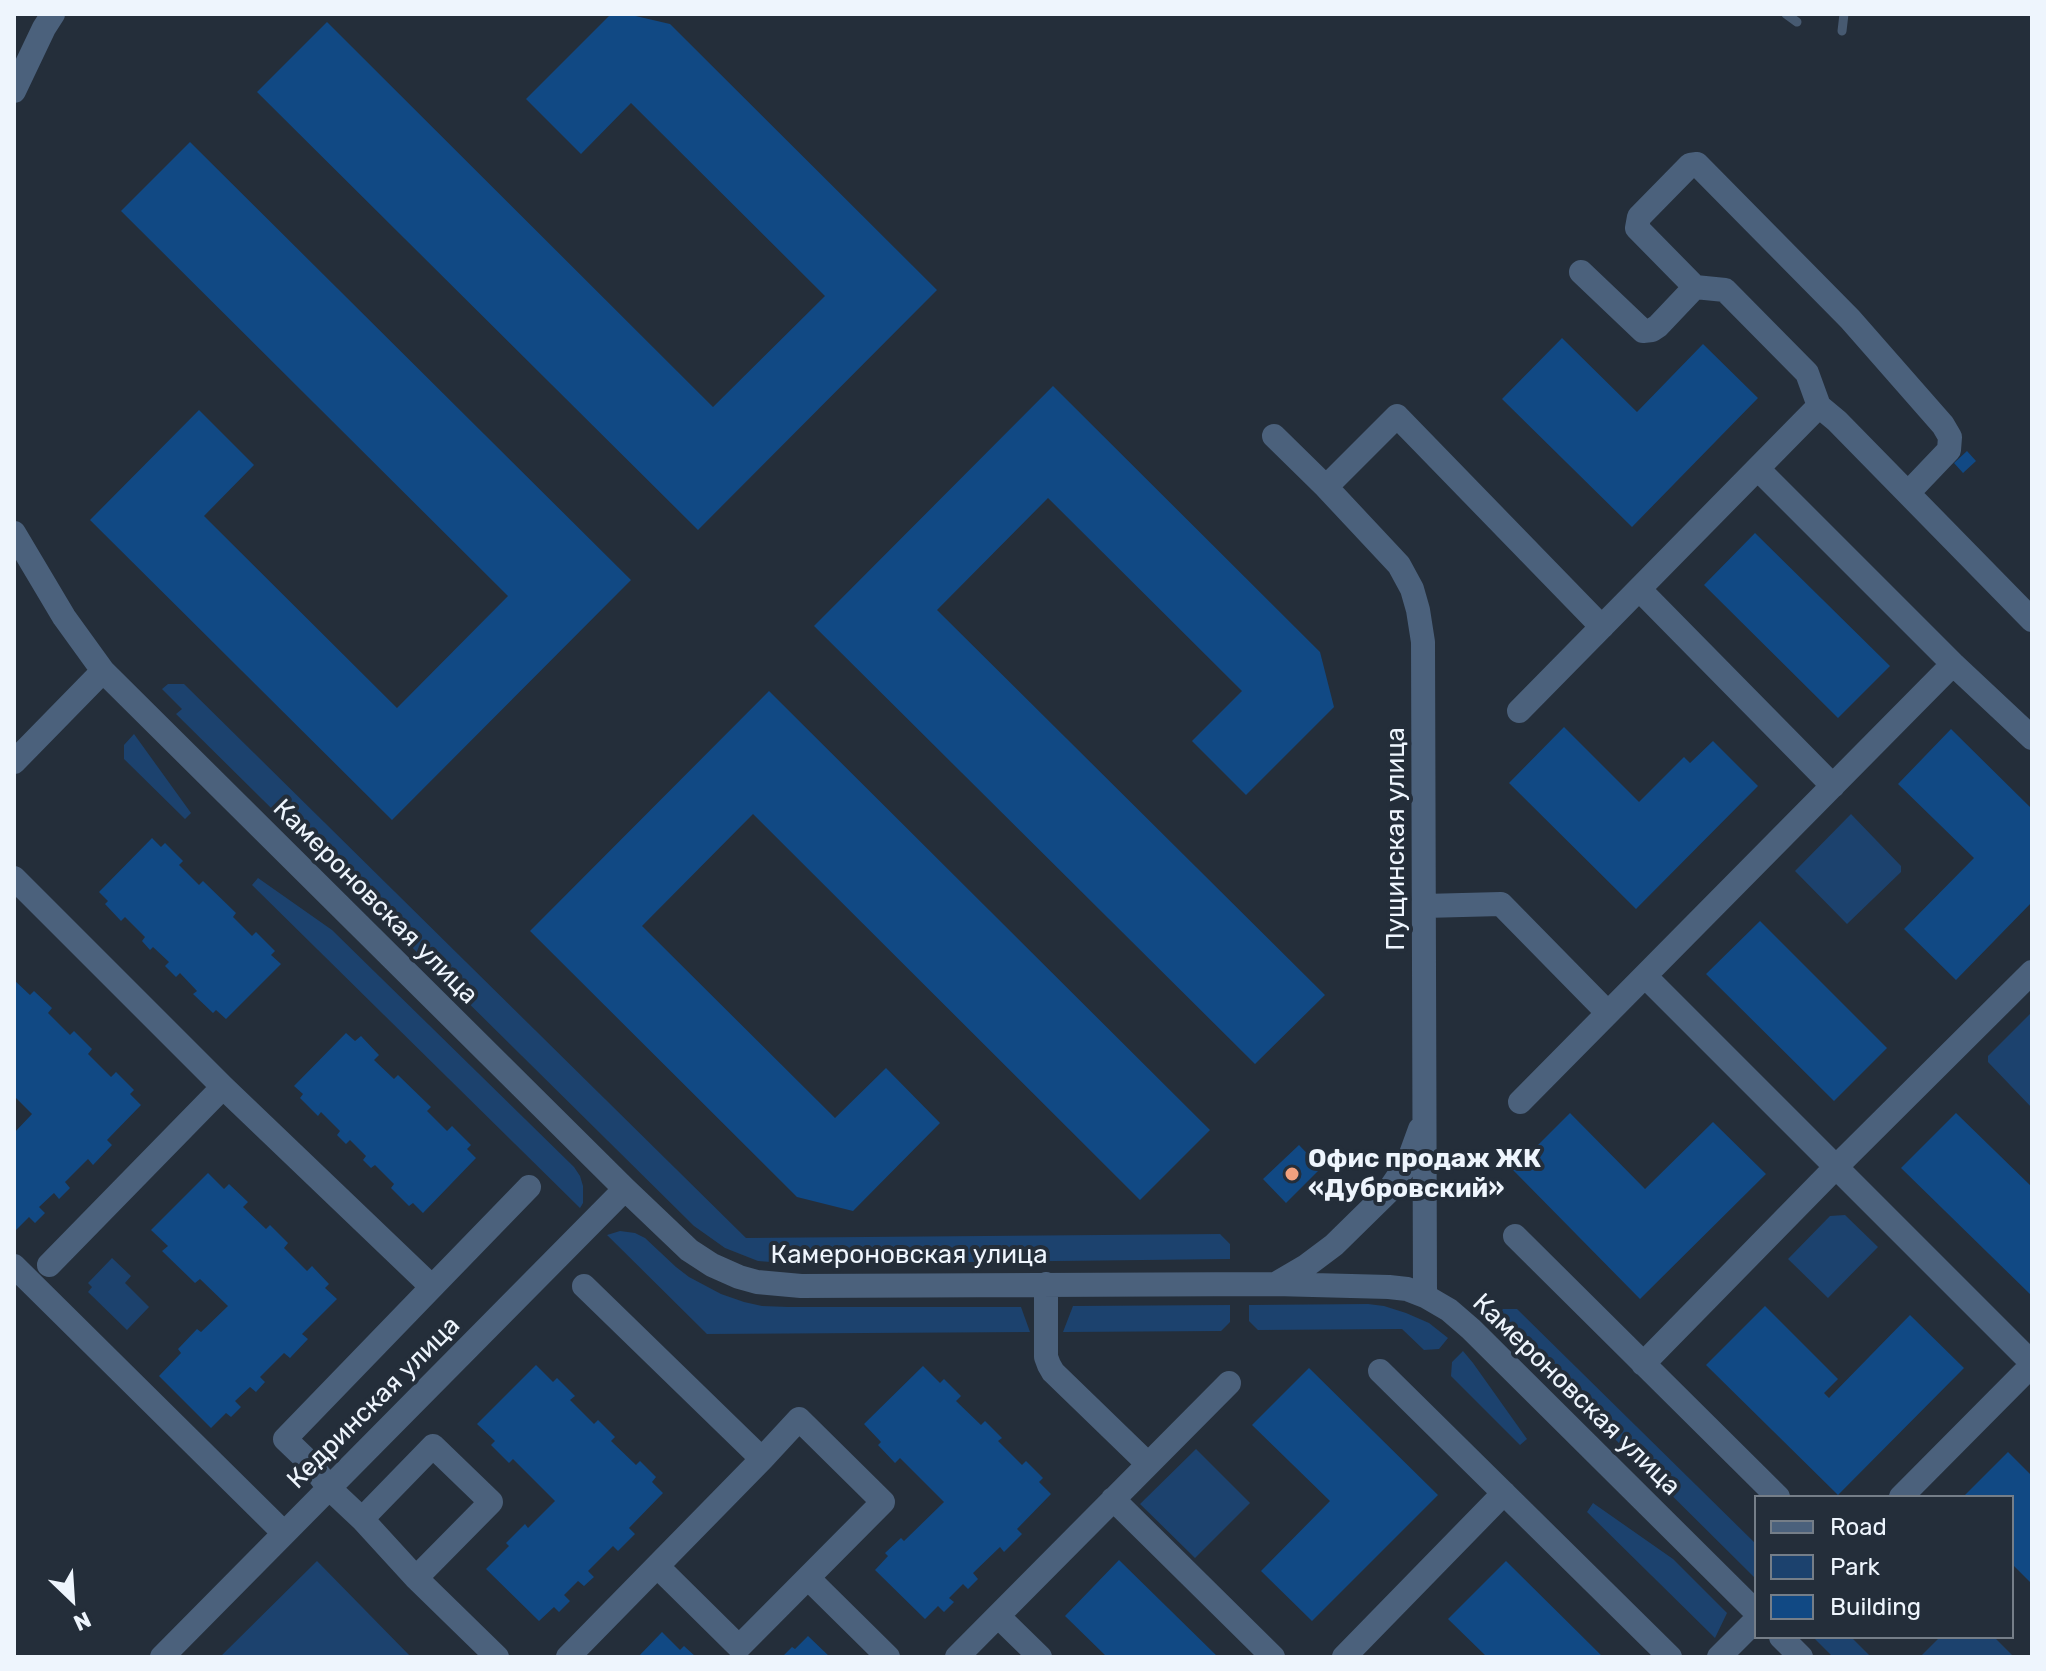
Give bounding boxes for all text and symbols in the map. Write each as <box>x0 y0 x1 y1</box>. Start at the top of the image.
street label: Пущинская улица <box>1380 727 1412 951</box>
street label: Камероновская улица <box>266 793 484 1011</box>
place label: Офис продаж ЖК «Дубровский» <box>1308 1143 1541 1204</box>
marker: Офис продаж ЖК «Дубровский» <box>1283 1165 1301 1183</box>
street label: Камероновская улица <box>770 1239 1048 1271</box>
street label: Камероновская улица <box>1466 1288 1686 1502</box>
street label: Кедринская улица <box>281 1310 467 1496</box>
legend <box>1754 1495 2014 1639</box>
text: Road <box>1830 1513 1887 1541</box>
text: Park <box>1830 1553 1880 1581</box>
north arrow <box>32 1559 112 1639</box>
text: Building <box>1830 1593 1921 1621</box>
text: N <box>69 1606 95 1637</box>

